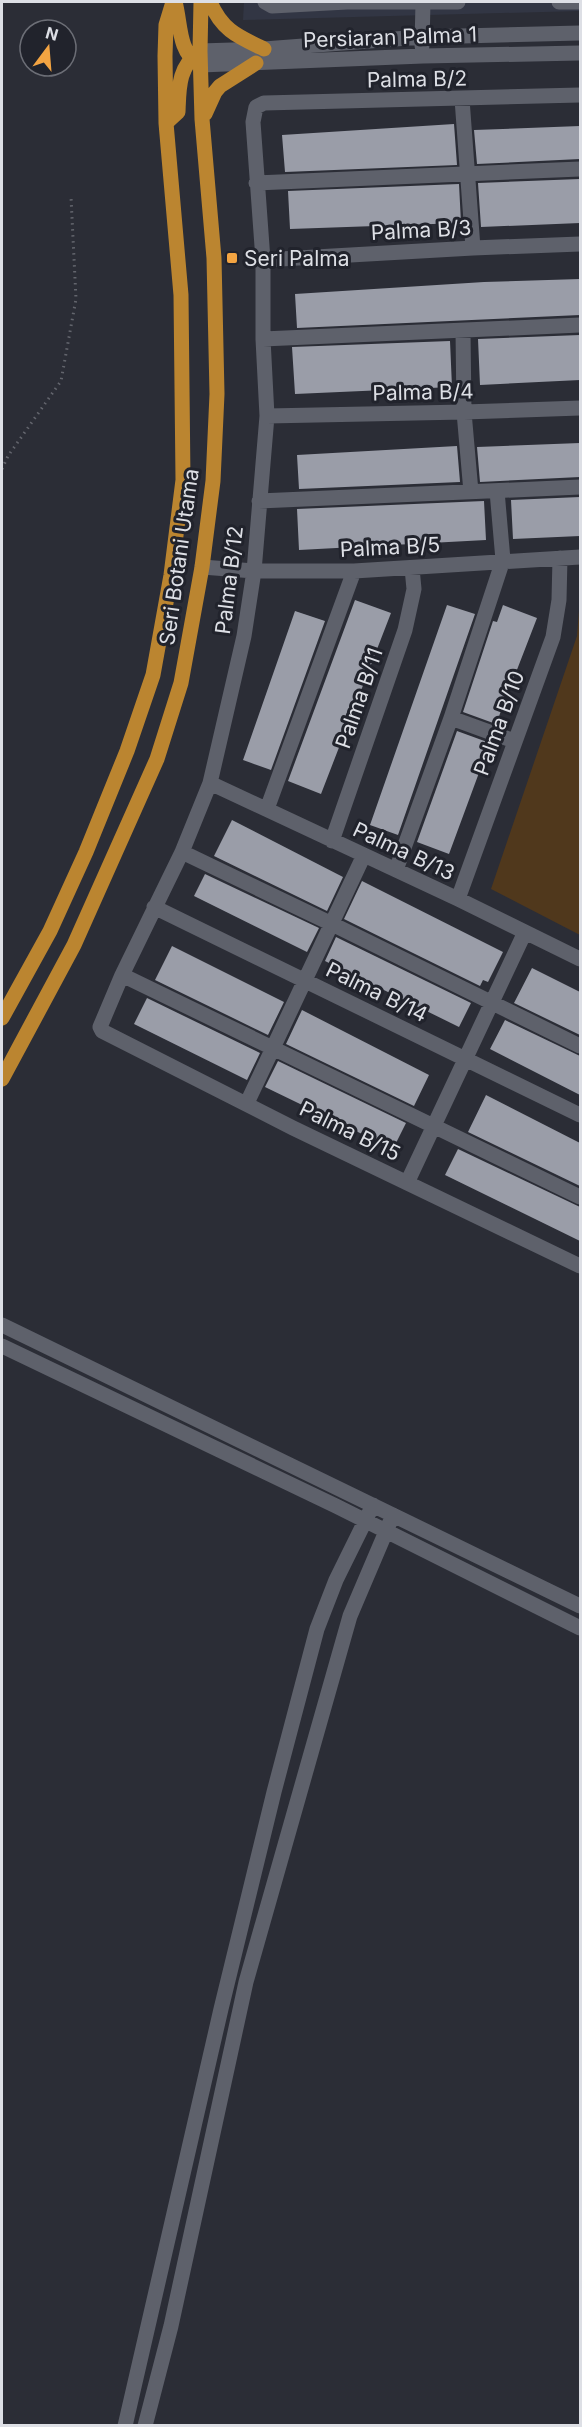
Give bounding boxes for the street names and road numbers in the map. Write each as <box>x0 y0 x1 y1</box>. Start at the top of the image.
street label: Persiaran Palma 1 <box>302 21 478 53</box>
street label: Palma B/2 <box>367 66 467 92</box>
street label: Palma B/3 <box>370 215 472 245</box>
street label: Palma B/4 <box>372 379 474 405</box>
street label: Seri Botani Utama <box>154 467 204 647</box>
street label: Palma B/12 <box>210 524 248 636</box>
street label: Palma B/5 <box>339 532 441 562</box>
street label: Palma B/11 <box>330 644 388 752</box>
street label: Palma B/10 <box>469 667 529 779</box>
street label: Palma B/13 <box>349 817 459 885</box>
street label: Palma B/14 <box>322 957 432 1027</box>
street label: Palma B/15 <box>296 1096 404 1166</box>

